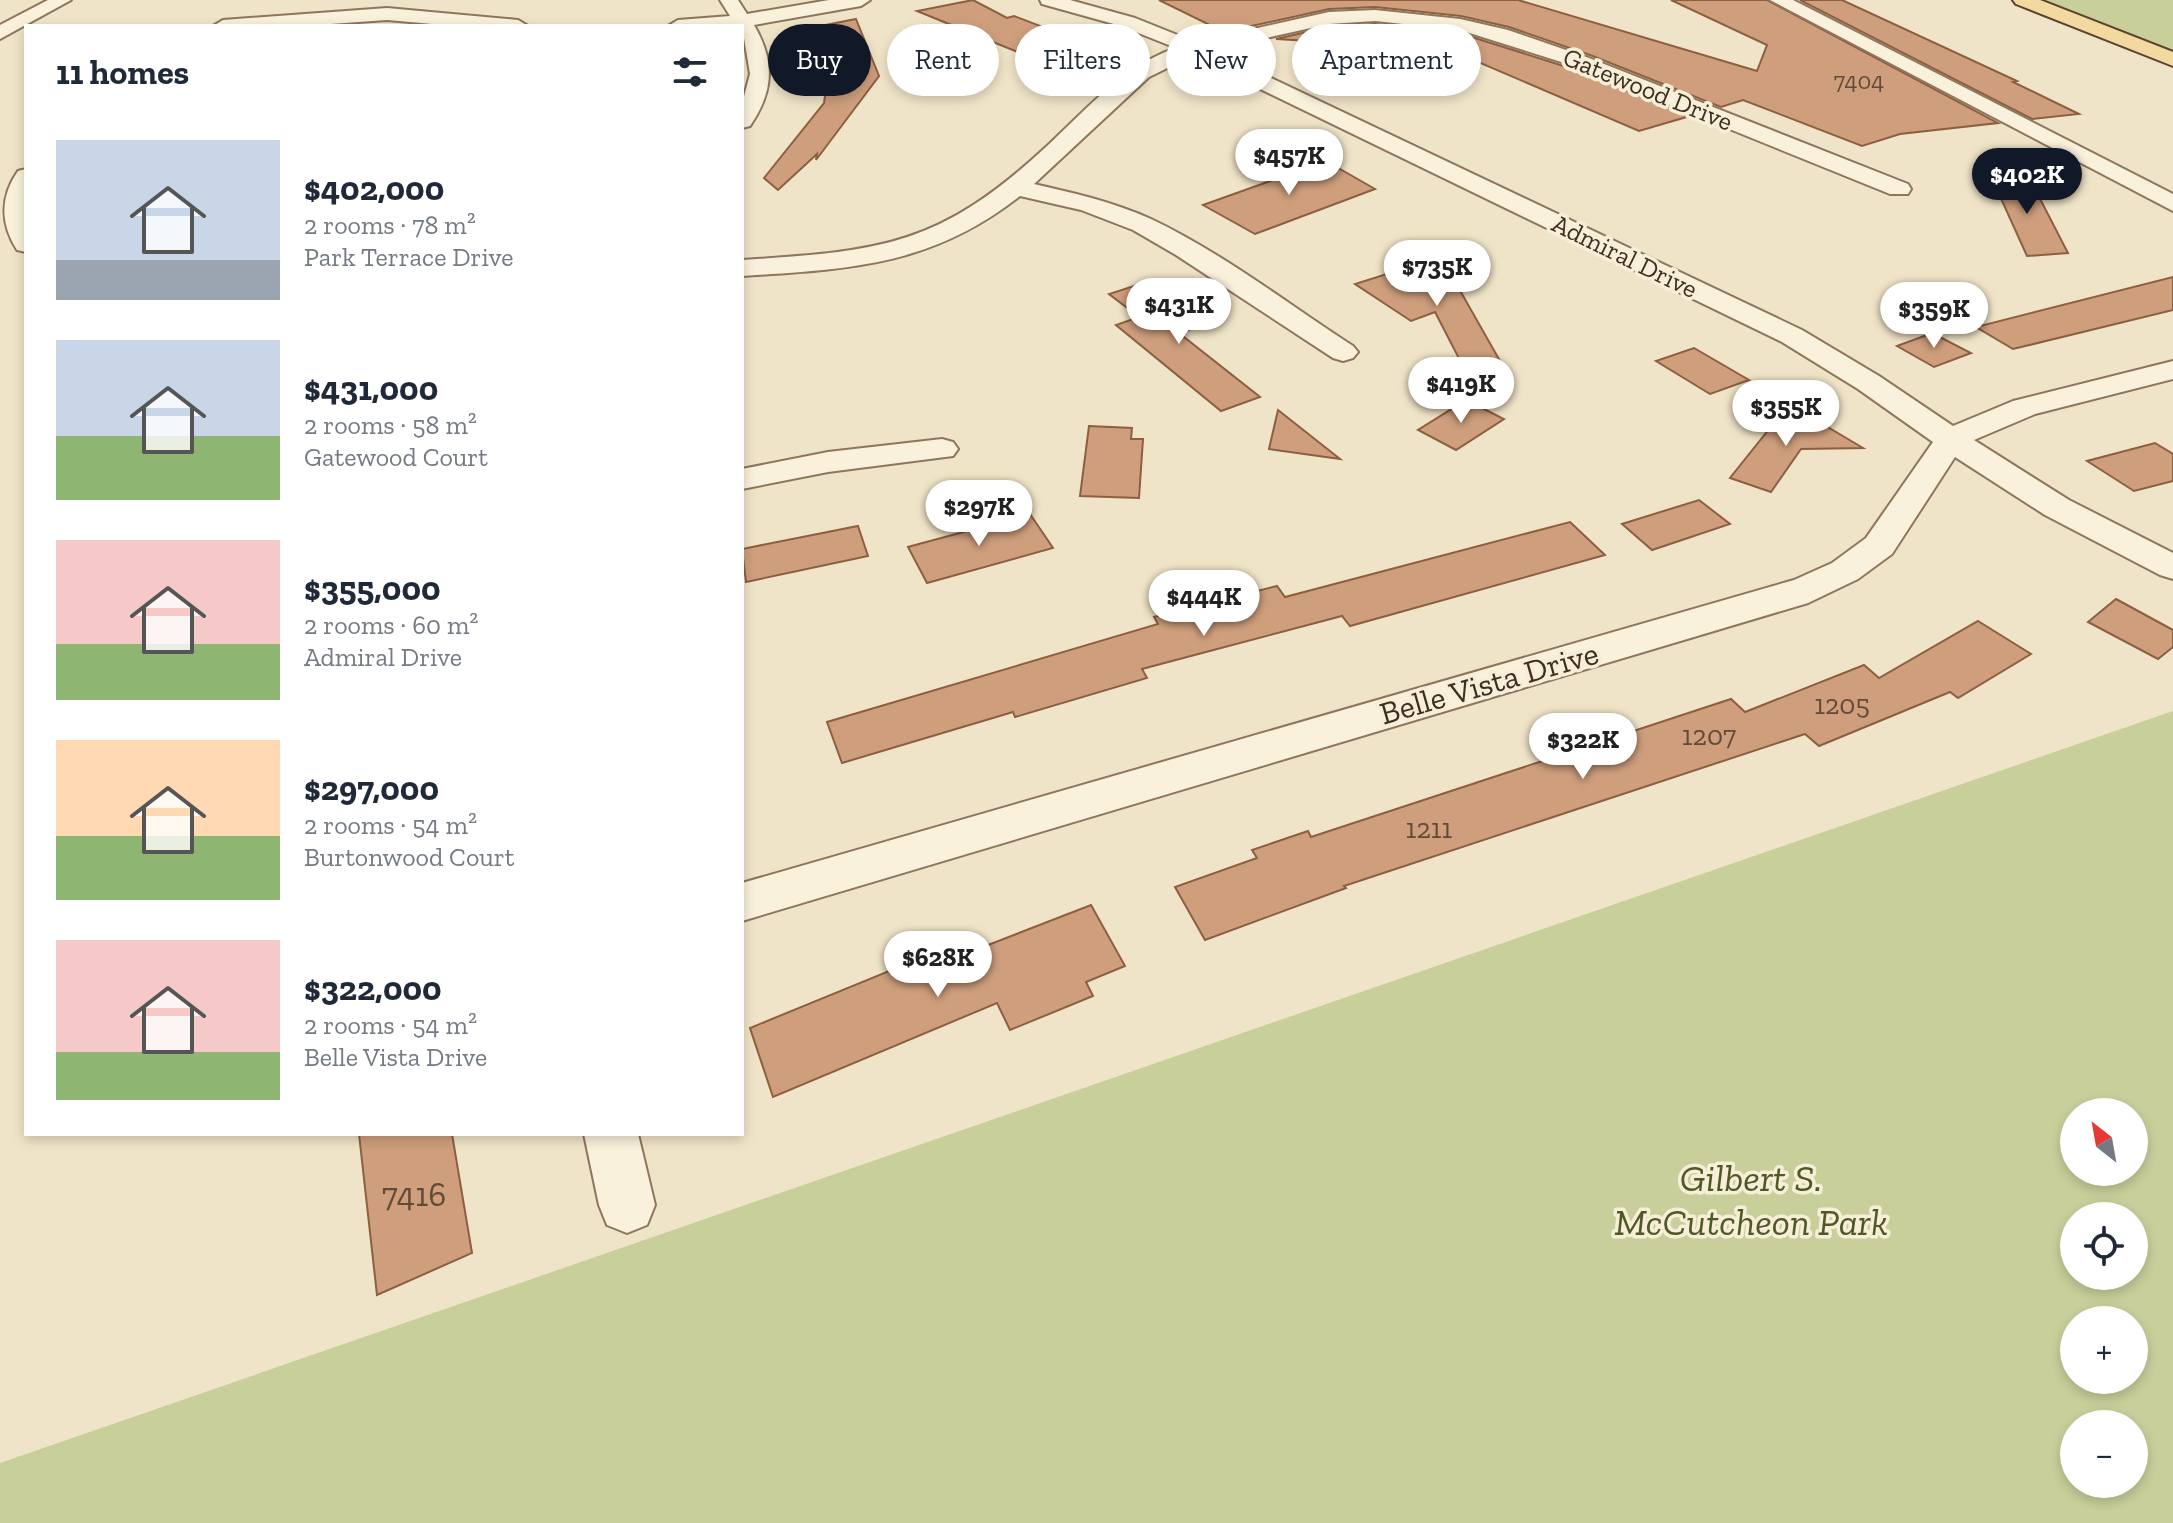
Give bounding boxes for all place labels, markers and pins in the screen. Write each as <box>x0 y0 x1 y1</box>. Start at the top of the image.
pin: $457K <box>1233 129 1345 197</box>
pin: $402K <box>1971 148 2083 216</box>
pin: $735K <box>1381 240 1493 308</box>
pin: $431K <box>1123 278 1235 346</box>
pin: $359K <box>1878 282 1990 350</box>
pin: $419K <box>1405 357 1517 425</box>
pin: $355K <box>1730 380 1842 448</box>
pin: $297K <box>923 480 1035 548</box>
pin: $444K <box>1148 570 1260 638</box>
pin: $322K <box>1527 713 1639 781</box>
pin: $628K <box>882 931 994 999</box>

